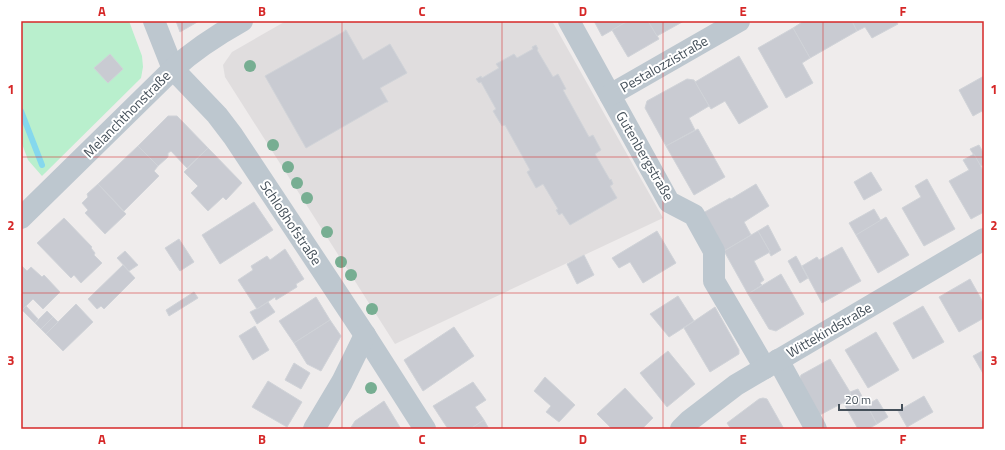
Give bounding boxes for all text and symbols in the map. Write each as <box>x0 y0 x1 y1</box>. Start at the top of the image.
text: A <box>98 1 106 21</box>
text: B <box>258 1 266 21</box>
text: C <box>418 1 426 21</box>
text: D <box>579 1 587 21</box>
text: E <box>739 1 747 21</box>
text: F <box>900 1 907 21</box>
street label: Pestalozzistraße <box>616 30 712 97</box>
street label: Melanchthonstraße <box>78 65 175 162</box>
text: 1 <box>7 79 15 99</box>
text: 1 <box>990 79 998 99</box>
street label: Gutenbergstraße <box>611 107 680 204</box>
street label: Schloßhofstraße <box>255 176 327 269</box>
text: 2 <box>7 215 15 235</box>
text: 2 <box>990 215 998 235</box>
street label: Wittekindstraße <box>782 297 875 363</box>
text: 3 <box>7 350 15 370</box>
text: 3 <box>990 350 998 370</box>
scale bar <box>839 386 902 412</box>
text: 20 m <box>845 390 871 409</box>
text: A <box>98 429 106 449</box>
text: B <box>258 429 266 449</box>
text: C <box>418 429 426 449</box>
text: D <box>579 429 587 449</box>
text: E <box>739 429 747 449</box>
text: F <box>900 429 907 449</box>

